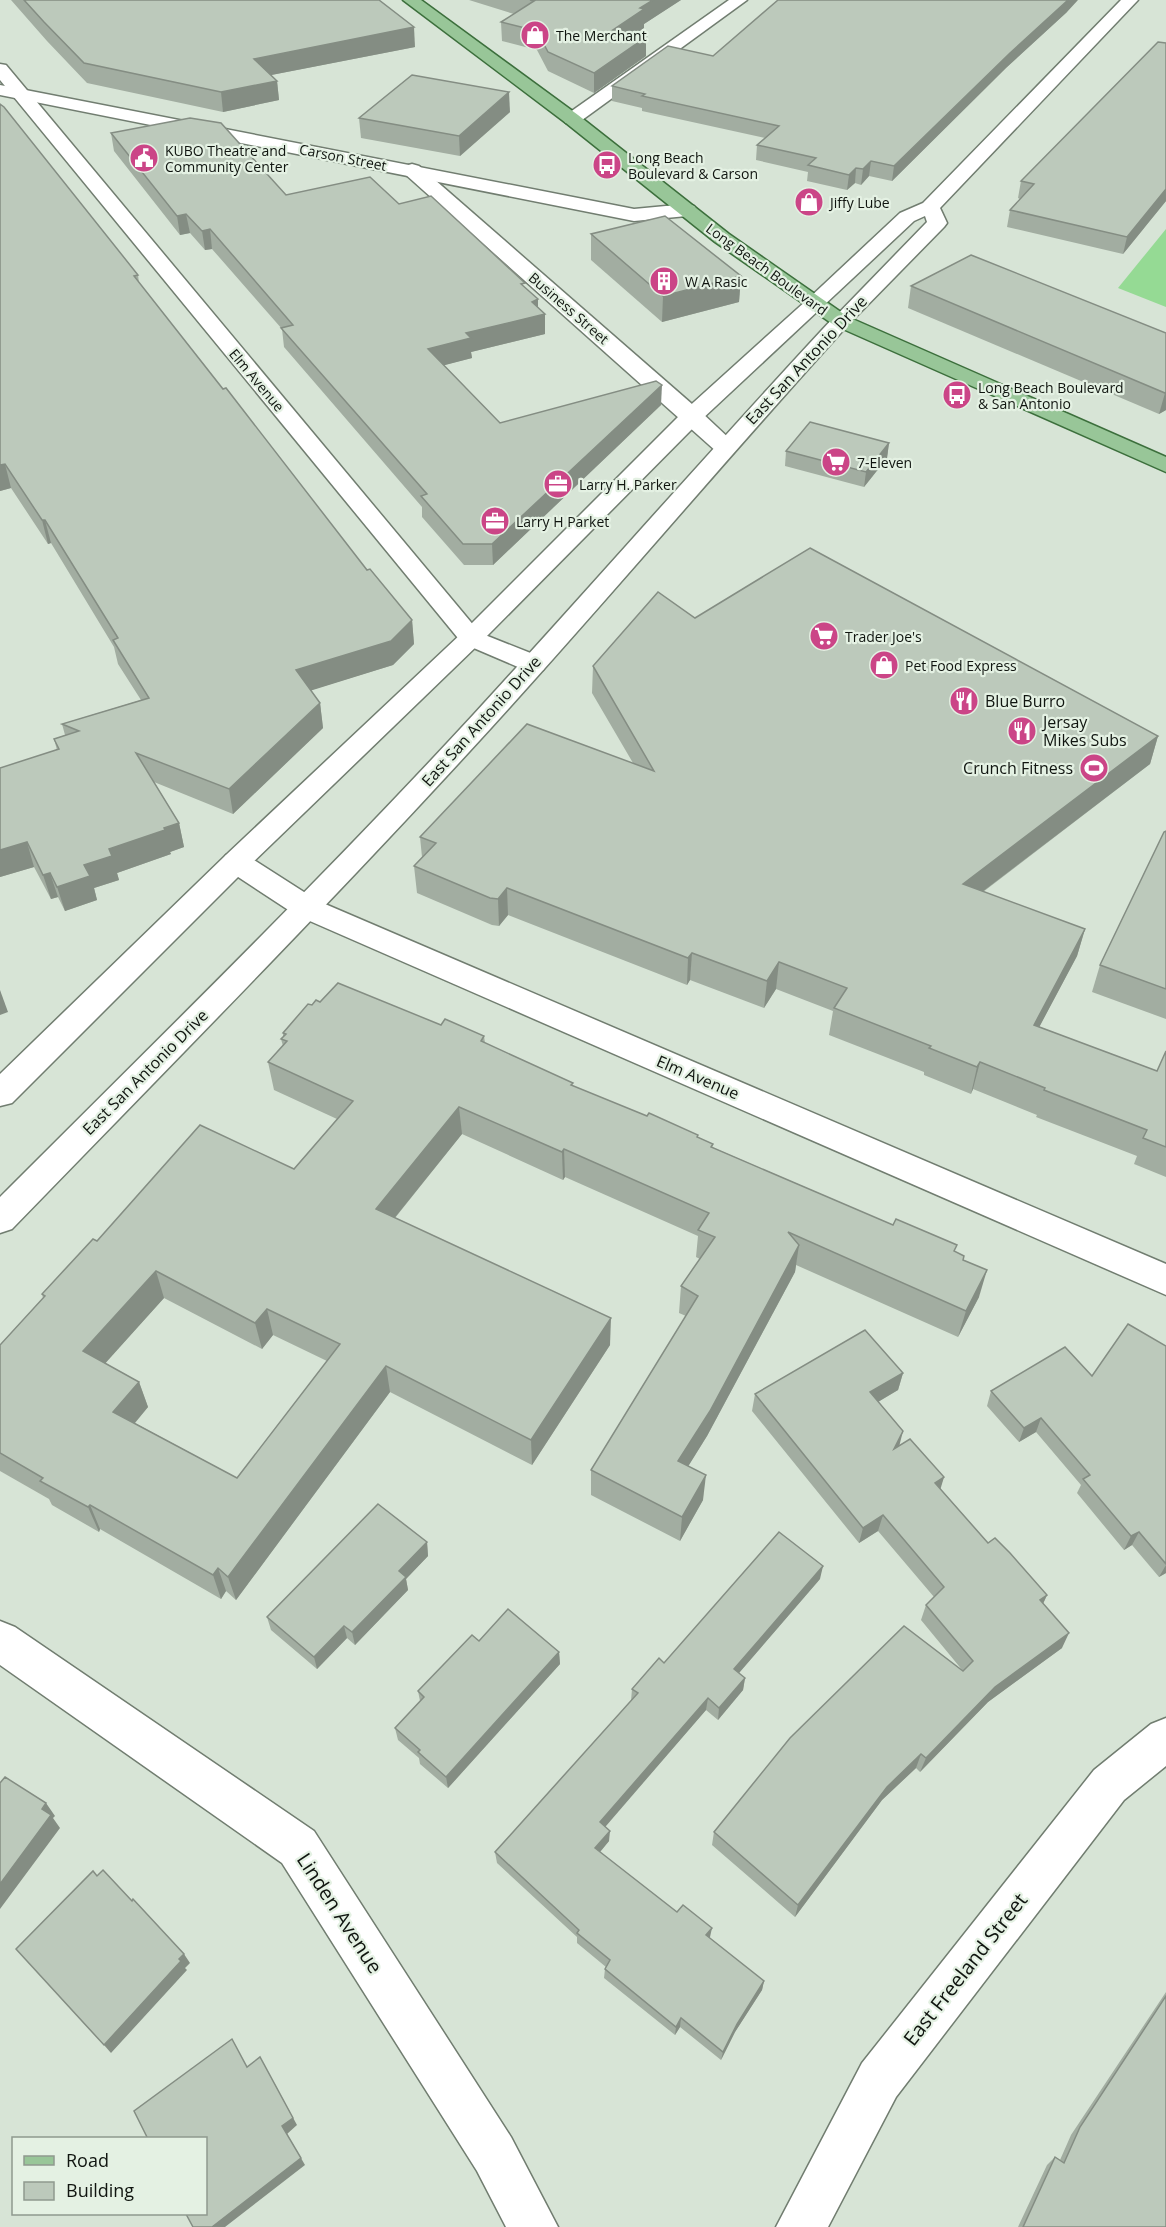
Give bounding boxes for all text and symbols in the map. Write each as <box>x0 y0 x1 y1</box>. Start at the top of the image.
shop icon: The Merchant <box>519 19 551 51</box>
place label: The Merchant <box>556 26 647 45</box>
street label: Carson Street <box>298 139 388 175</box>
place label: KUBO Theatre and Community Center <box>165 141 289 176</box>
public building icon: KUBO Theatre and Community Center <box>128 142 160 174</box>
place label: Long Beach Boulevard & Carson <box>628 148 758 183</box>
bus stop icon: Long Beach Boulevard & Carson <box>591 149 623 181</box>
shop icon: Jiffy Lube <box>793 186 825 218</box>
place label: Jiffy Lube <box>828 193 890 212</box>
street label: Long Beach Boulevard <box>702 218 832 320</box>
building icon: W A Rasic <box>648 265 680 297</box>
street label: Business Street <box>525 268 613 348</box>
place label: W A Rasic <box>685 272 748 291</box>
street label: East San Antonio Drive <box>740 291 872 429</box>
street label: Elm Avenue <box>225 345 289 416</box>
place label: Long Beach Boulevard & San Antonio <box>978 378 1124 413</box>
bus stop icon: Long Beach Boulevard & San Antonio <box>941 379 973 411</box>
supermarket icon: 7-Eleven <box>820 446 852 478</box>
place label: 7-Eleven <box>857 453 912 472</box>
office icon: Larry H. Parker <box>542 468 574 500</box>
place label: Larry H. Parker <box>579 475 677 494</box>
office icon: Larry H Parket <box>479 505 511 537</box>
place label: Larry H Parket <box>516 512 609 531</box>
supermarket icon: Trader Joe's <box>808 620 840 652</box>
place label: Trader Joe's <box>845 627 922 646</box>
shop icon: Pet Food Express <box>868 649 900 681</box>
street label: East San Antonio Drive <box>416 651 546 791</box>
place label: Pet Food Express <box>905 656 1017 675</box>
restaurant icon: Blue Burro <box>948 685 980 717</box>
place label: Blue Burro <box>985 690 1065 712</box>
place label: Jersay Mikes Subs <box>1041 711 1127 751</box>
restaurant icon: Jersay Mikes Subs <box>1006 715 1038 747</box>
sports icon: Crunch Fitness <box>1078 752 1110 784</box>
place label: Crunch Fitness <box>963 757 1073 779</box>
street label: East San Antonio Drive <box>77 1004 213 1140</box>
street label: Elm Avenue <box>653 1050 743 1104</box>
street label: Linden Avenue <box>291 1848 389 1978</box>
street label: East Freeland Street <box>897 1887 1033 2051</box>
legend <box>12 2137 207 2215</box>
text: Road <box>66 2148 109 2172</box>
text: Building <box>66 2178 134 2202</box>

